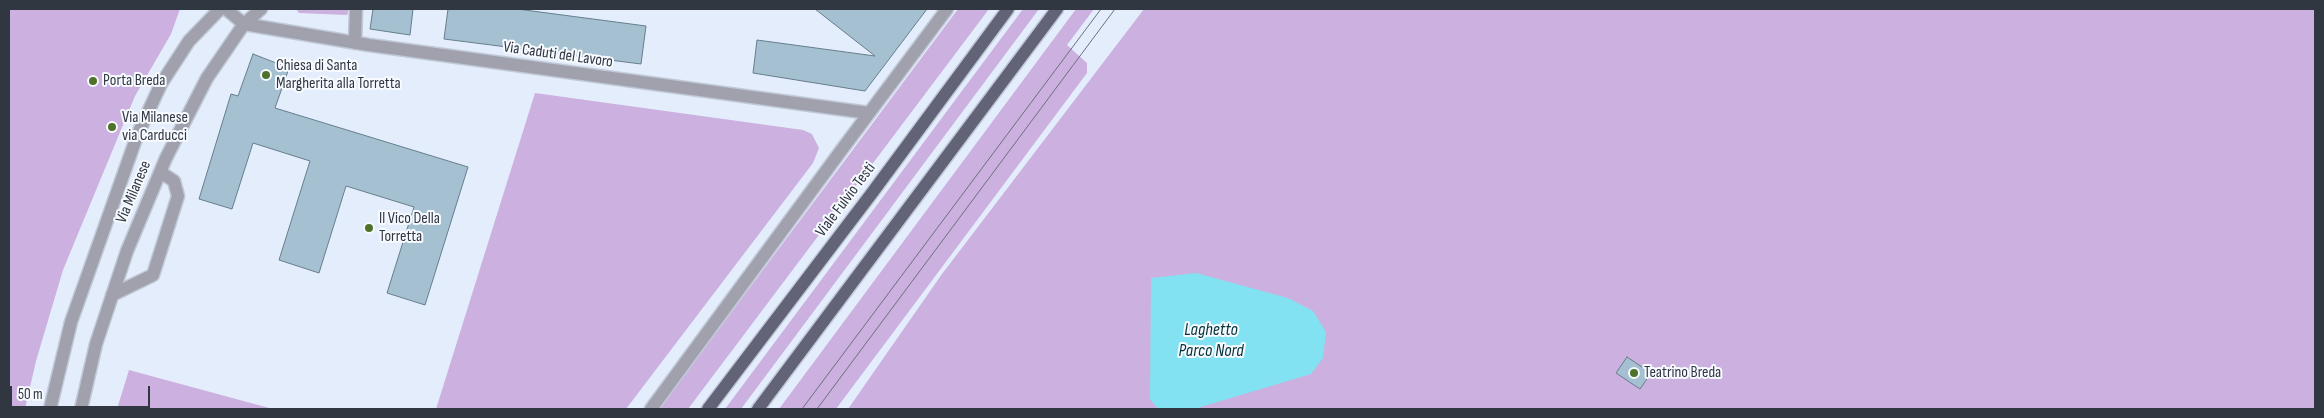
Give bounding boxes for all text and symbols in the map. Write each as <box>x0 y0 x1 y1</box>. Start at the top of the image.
street label: Via Caduti del Lavoro <box>502 38 614 72</box>
place label: Chiesa di Santa Margherita alla Torretta <box>276 56 401 94</box>
marker: Chiesa di Santa Margherita alla Torretta <box>260 69 272 81</box>
place label: Porta Breda <box>103 71 165 91</box>
marker: Porta Breda <box>87 75 99 87</box>
place label: Via Milanese via Carducci <box>122 108 188 146</box>
marker: Via Milanese via Carducci <box>106 121 118 133</box>
street label: Via Milanese <box>112 158 156 226</box>
street label: Viale Fulvio Testi <box>812 159 880 241</box>
place label: Il Vico Della Torretta <box>379 209 440 247</box>
marker: Il Vico Della Torretta <box>363 222 375 234</box>
water label: Laghetto Parco Nord <box>1178 319 1244 362</box>
place label: Teatrino Breda <box>1644 363 1721 383</box>
marker: Teatrino Breda <box>1628 367 1640 379</box>
scale bar <box>12 376 152 408</box>
text: 50 m <box>18 385 43 404</box>

